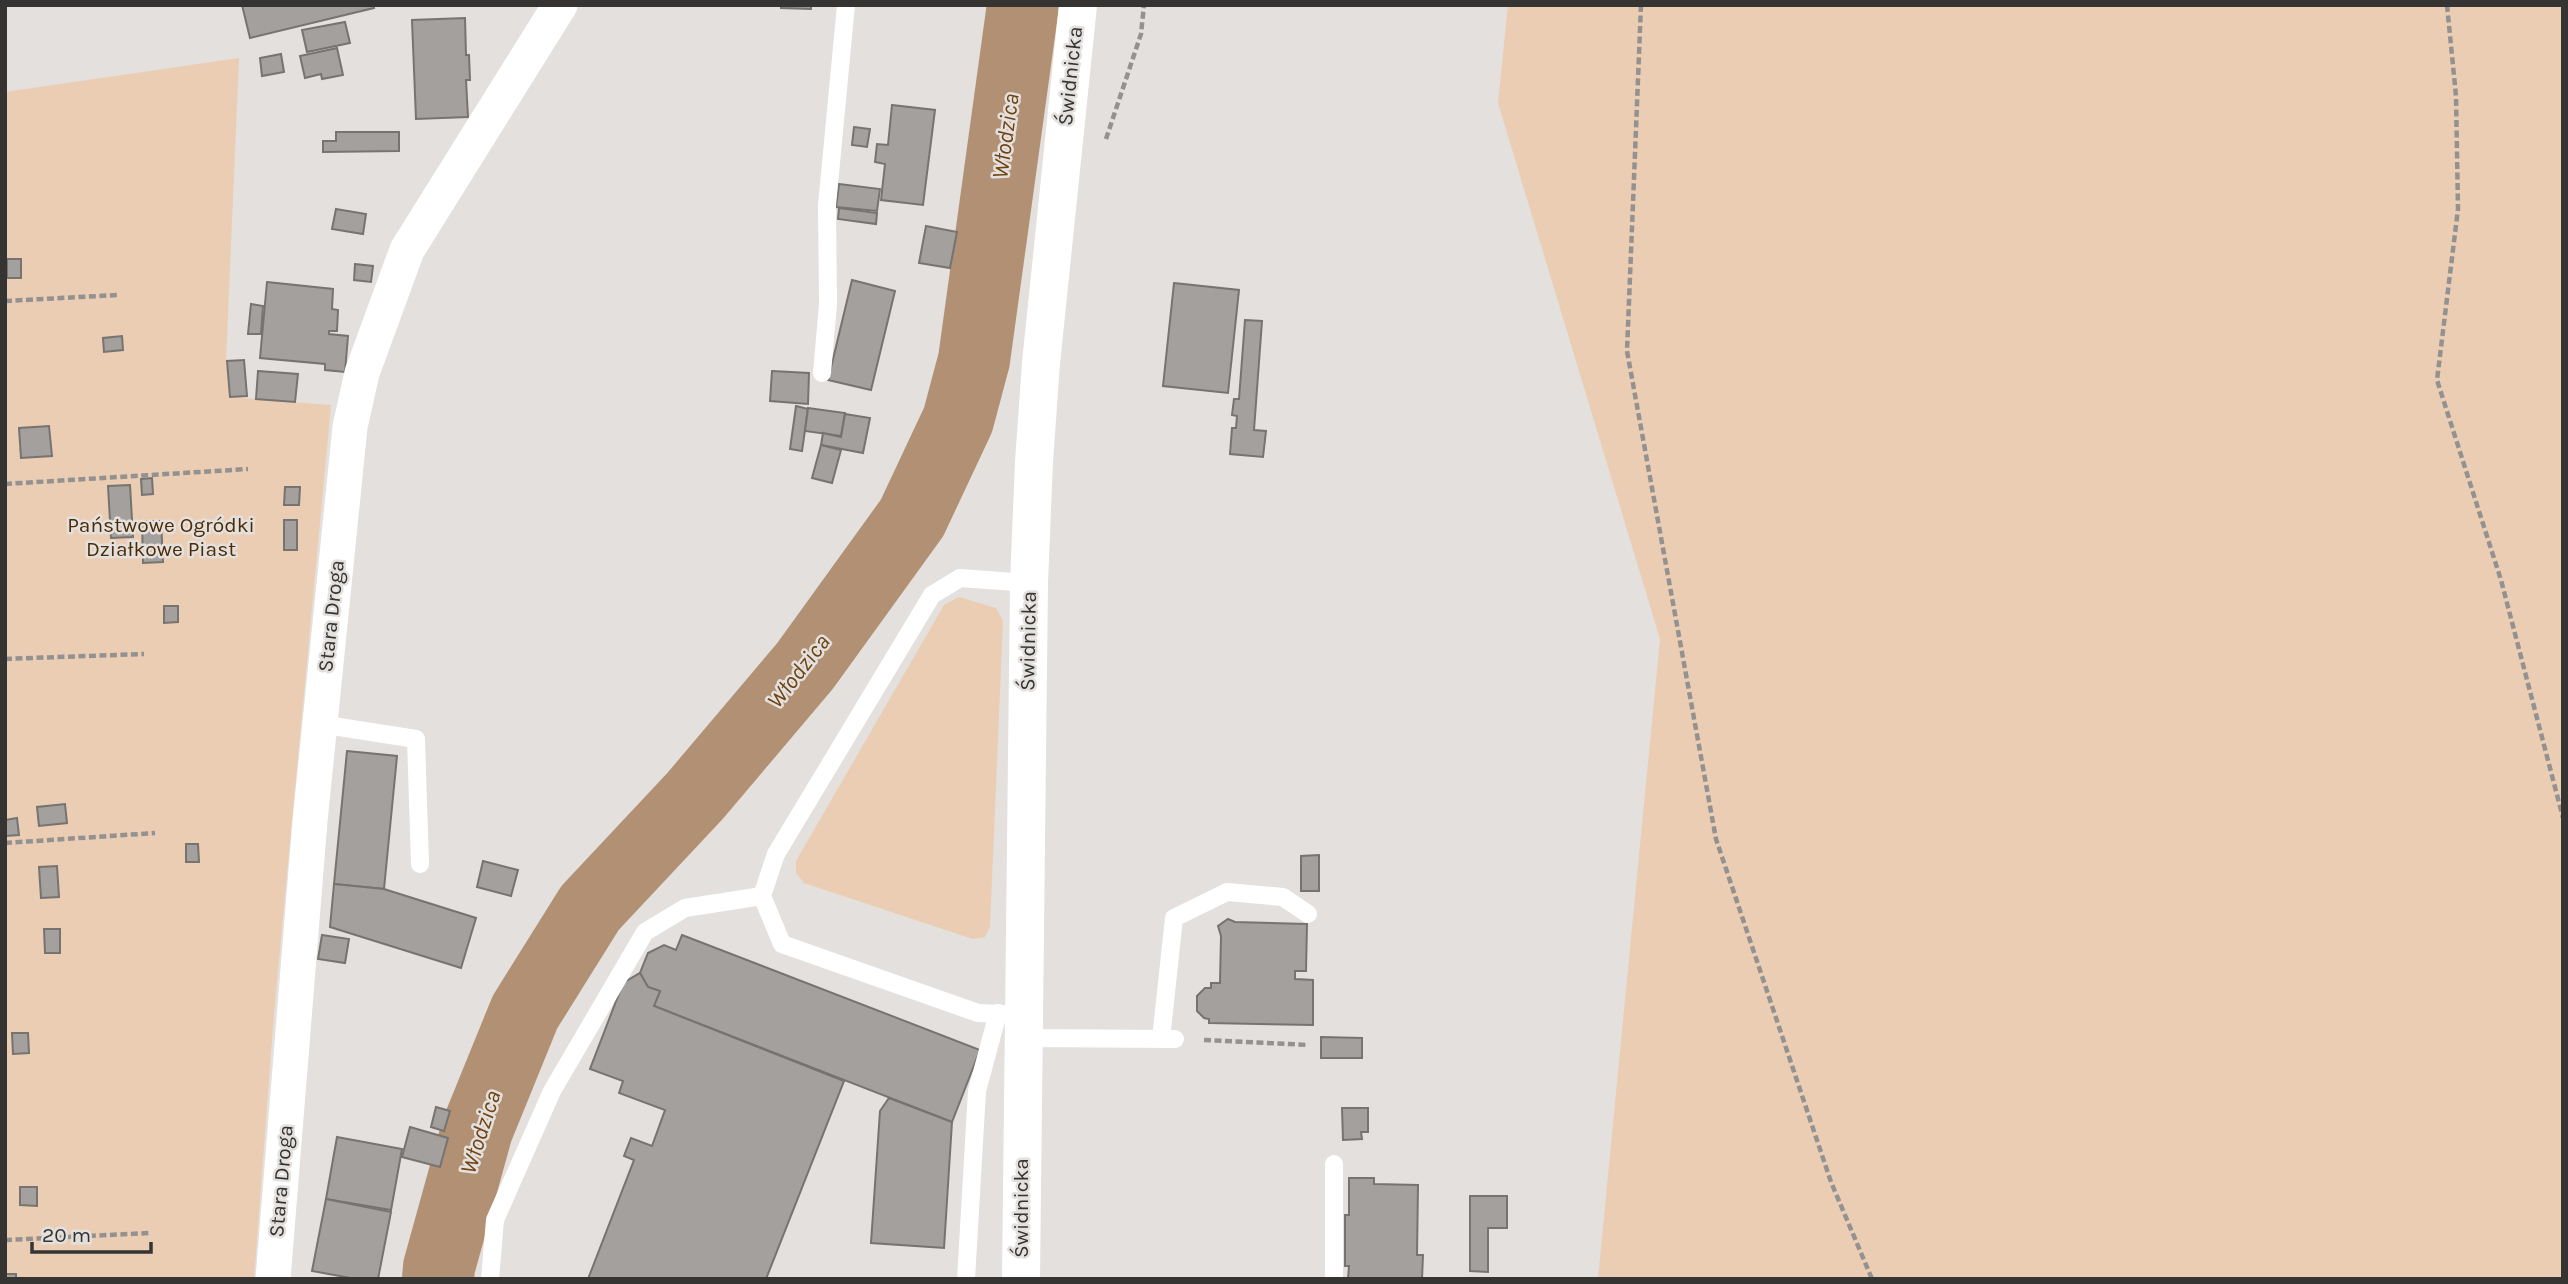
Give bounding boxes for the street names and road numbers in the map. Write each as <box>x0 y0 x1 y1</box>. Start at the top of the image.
street label: Świdnicka <box>1053 25 1087 127</box>
street label: Stara Droga <box>313 559 349 673</box>
street label: Świdnicka <box>1015 591 1041 691</box>
street label: Stara Droga <box>264 1124 298 1238</box>
street label: Świdnicka <box>1009 1158 1033 1258</box>

